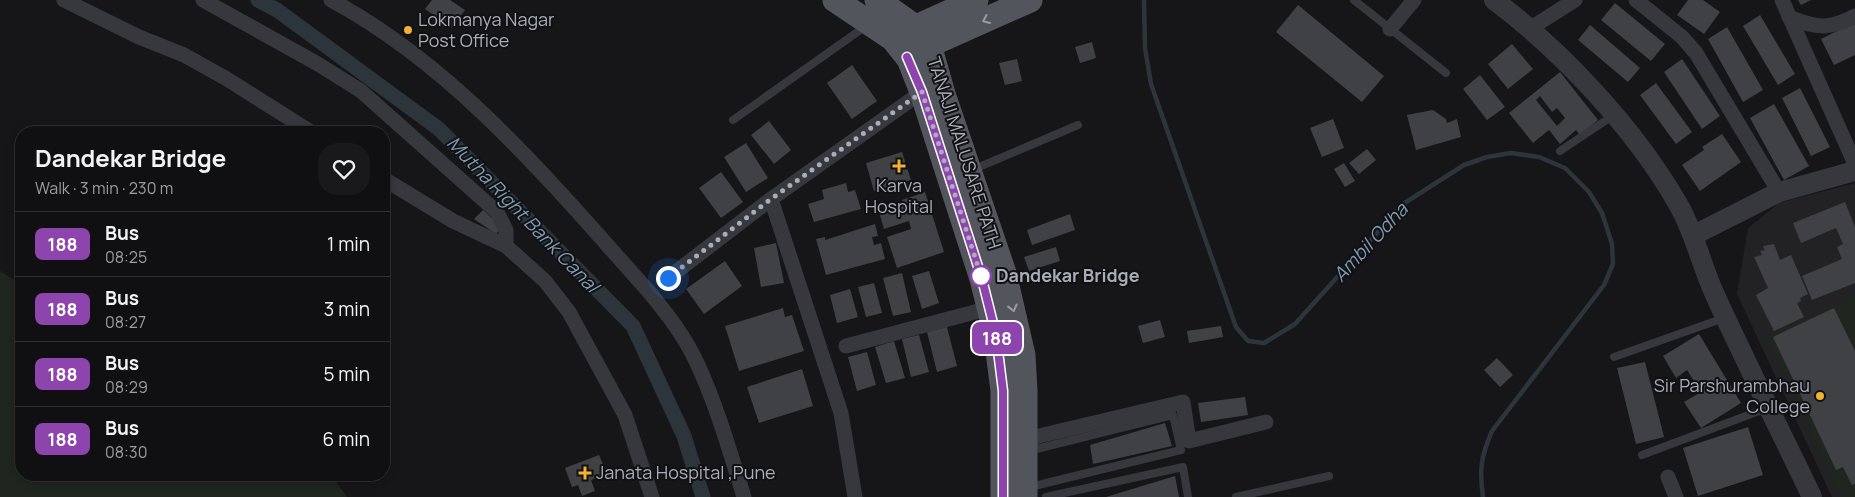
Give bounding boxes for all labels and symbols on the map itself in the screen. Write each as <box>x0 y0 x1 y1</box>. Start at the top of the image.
place label: Lokmanya Nagar Post Office <box>418 7 555 52</box>
one-way arrow <box>982 13 991 24</box>
marker: Lokmanya Nagar Post Office <box>402 24 414 36</box>
street label: TANAJI MALUSARE PATH <box>923 54 1007 252</box>
water label: Mutha Right Bank Canal <box>441 130 606 300</box>
marker: Karva Hospital <box>892 159 906 173</box>
place label: Karva Hospital <box>865 173 933 218</box>
water label: Ambil Odha <box>1327 196 1414 287</box>
place label: Dandekar Bridge <box>996 263 1140 287</box>
marker: Dandekar Bridge <box>970 265 992 287</box>
your location <box>656 266 681 291</box>
one-way arrow <box>1007 303 1018 312</box>
line badge: 188 <box>968 322 1026 354</box>
place label: Sir Parshurambhau College <box>1654 373 1810 418</box>
marker: Sir Parshurambhau College <box>1814 390 1826 402</box>
place label: Janata Hospital ,Pune <box>596 460 776 484</box>
marker: Janata Hospital ,Pune <box>578 466 592 480</box>

